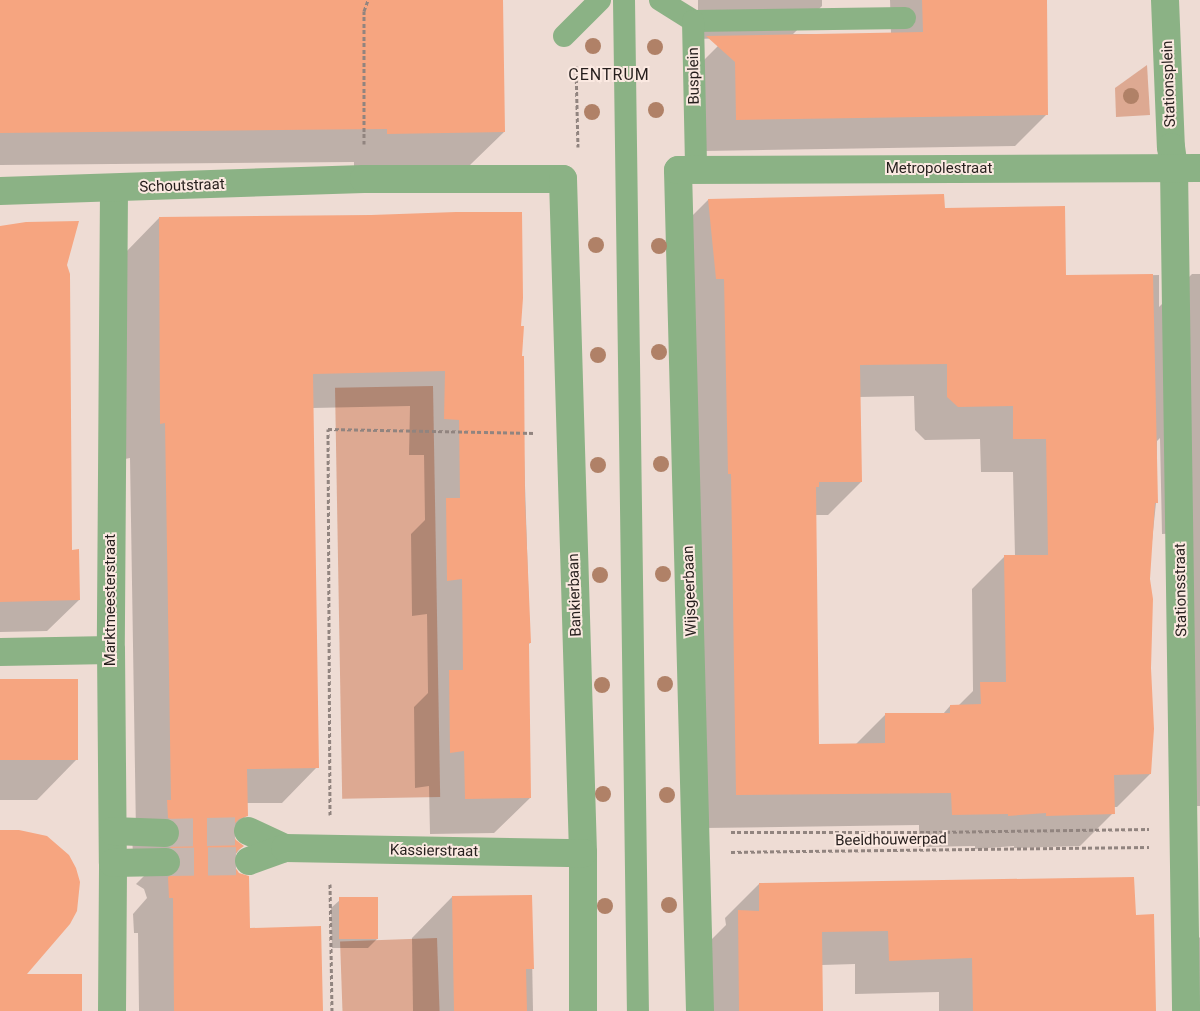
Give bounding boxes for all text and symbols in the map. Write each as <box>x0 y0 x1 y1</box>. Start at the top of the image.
street label: Stationsplein <box>1158 40 1180 128</box>
street label: Busplein <box>685 47 703 105</box>
district label: CENTRUM <box>567 65 651 85</box>
street label: Metropolestraat <box>886 160 992 178</box>
street label: Schoutstraat <box>139 176 225 196</box>
street label: Marktmeesterstraat <box>102 534 120 666</box>
street label: Stationsstraat <box>1171 543 1191 637</box>
street label: Wijsgeerbaan <box>679 545 701 637</box>
street label: Bankierbaan <box>565 553 585 637</box>
street label: Beeldhouwerpad <box>835 830 947 850</box>
street label: Kassierstraat <box>390 841 478 861</box>

